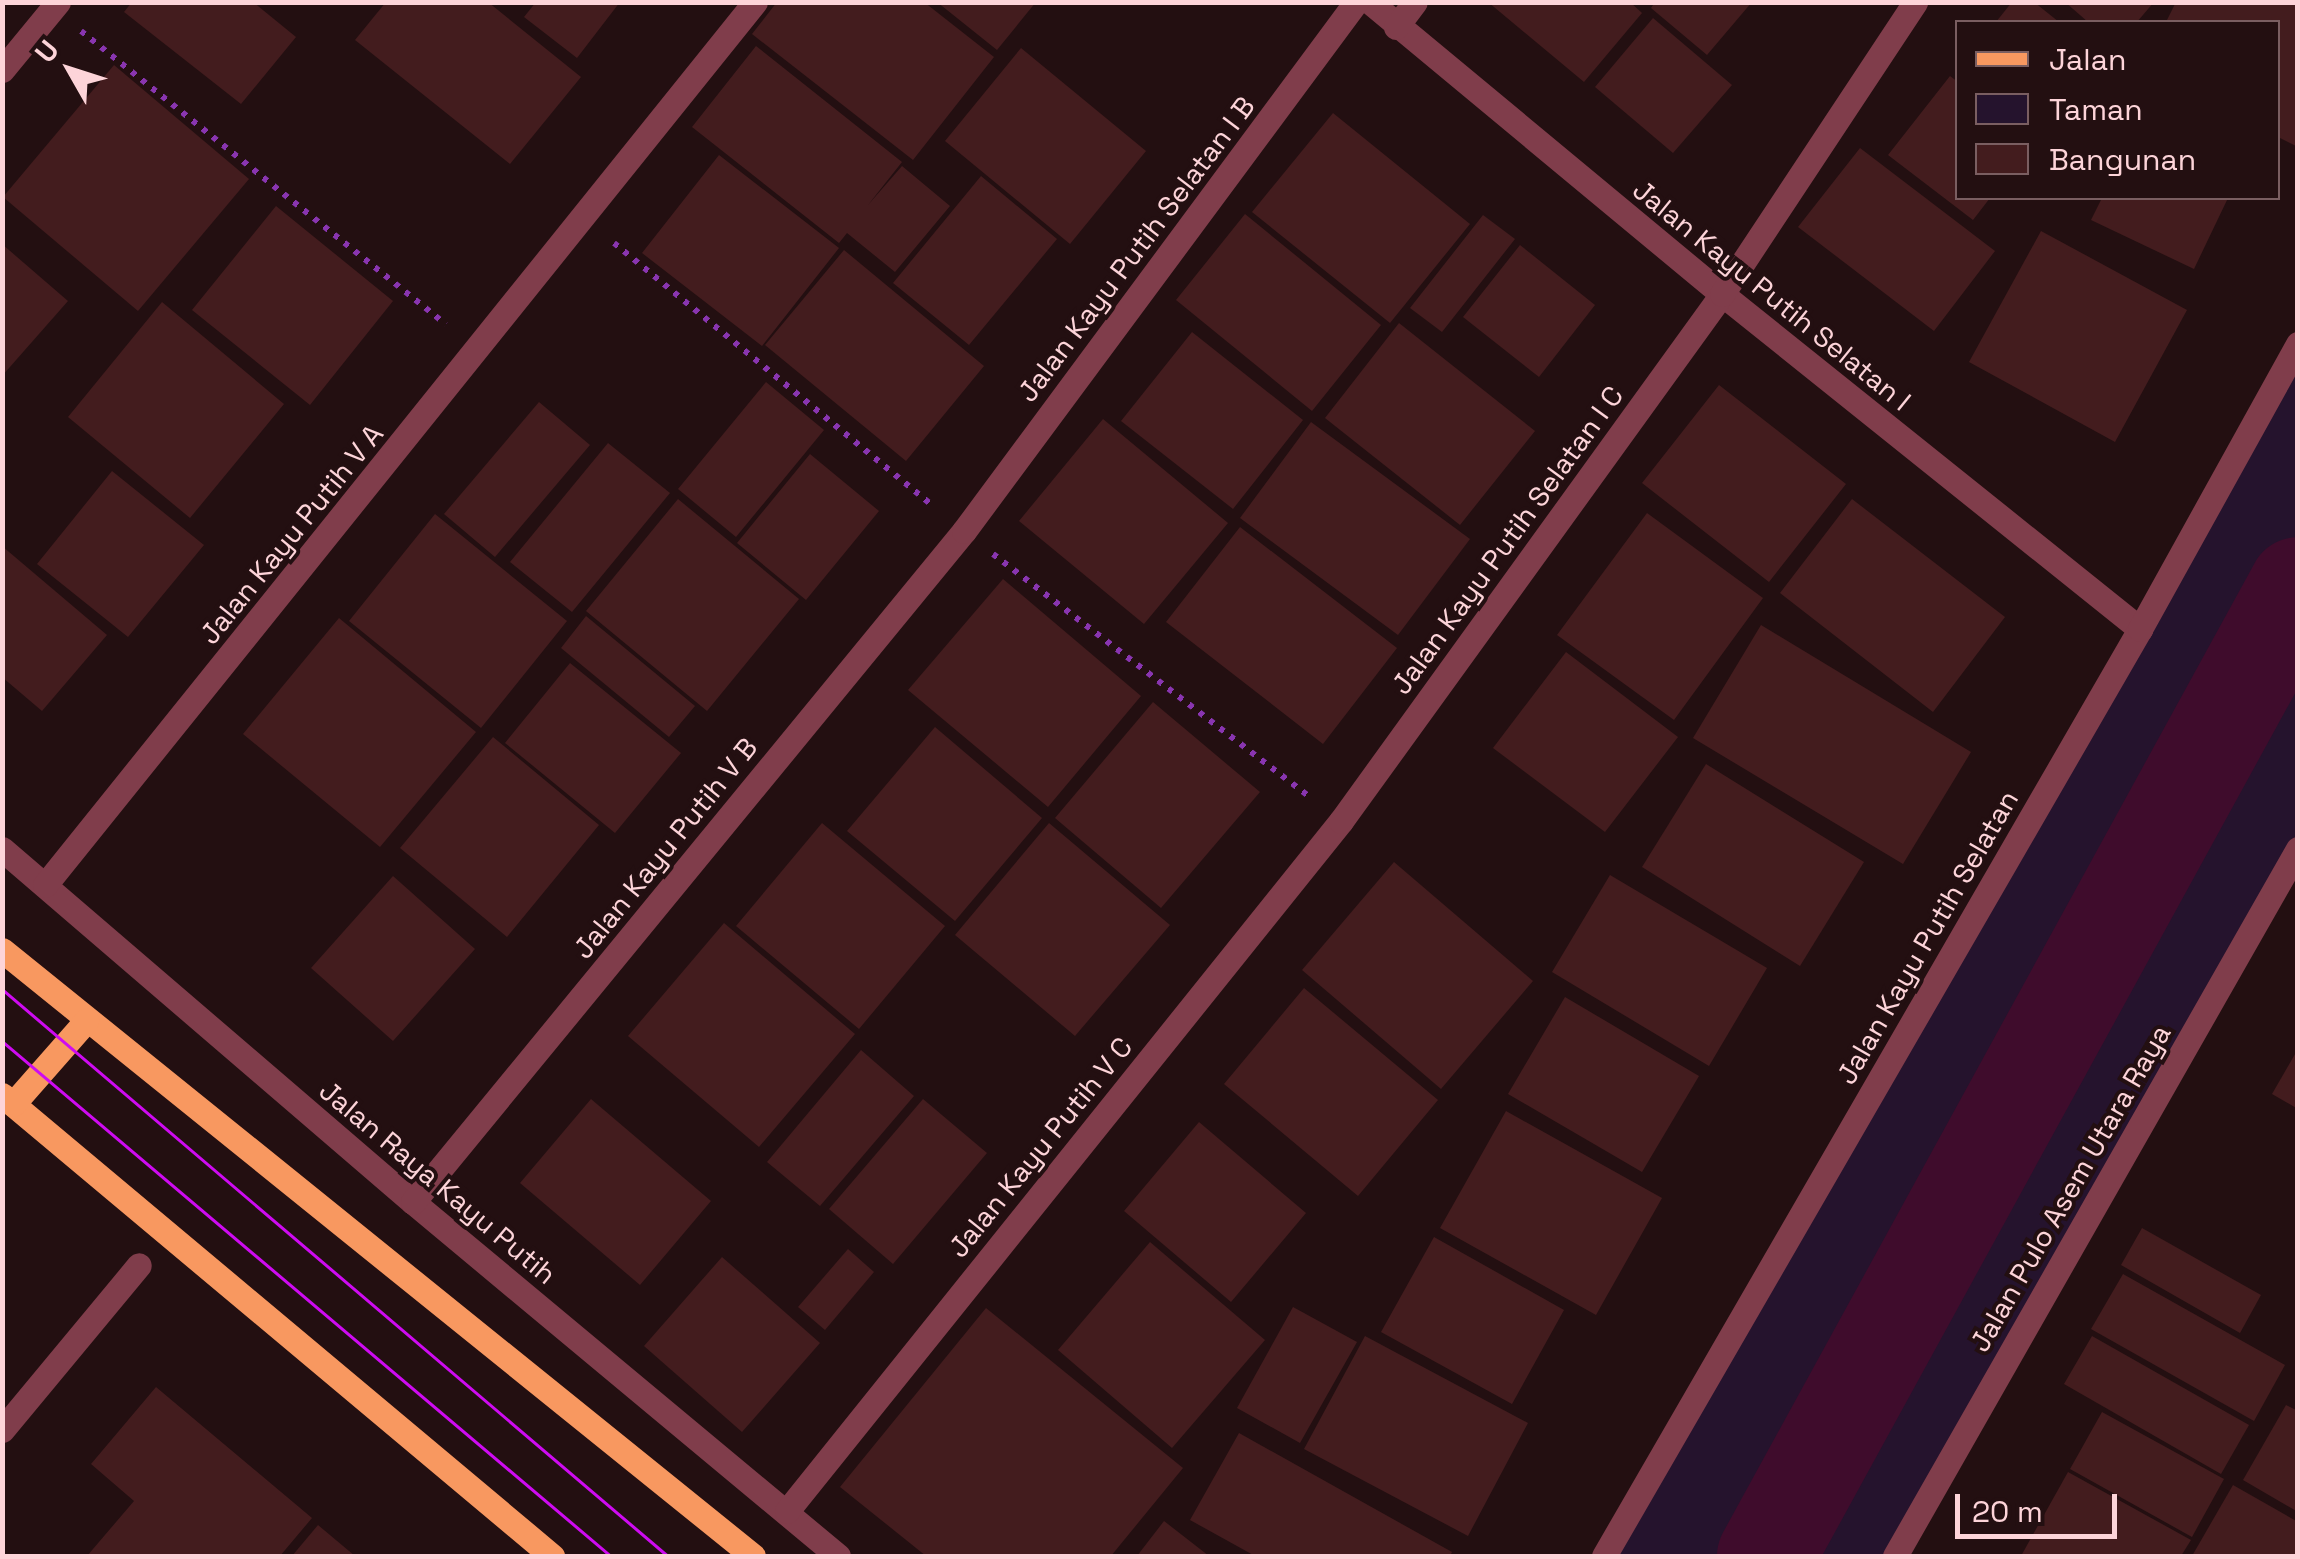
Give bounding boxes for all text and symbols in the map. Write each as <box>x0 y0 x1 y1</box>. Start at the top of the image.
north arrow <box>20 20 120 120</box>
legend <box>1955 20 2280 200</box>
text: U <box>27 32 67 70</box>
text: Jalan <box>2049 40 2126 79</box>
street label: Jalan Kayu Putih Selatan I B <box>1010 90 1262 408</box>
text: Taman <box>2049 90 2143 129</box>
text: Bangunan <box>2049 140 2196 179</box>
street label: Jalan Kayu Putih Selatan I <box>1626 173 1918 417</box>
street label: Jalan Kayu Putih Selatan I C <box>1384 379 1630 701</box>
street label: Jalan Kayu Putih V A <box>192 417 390 651</box>
street label: Jalan Kayu Putih V B <box>565 731 765 965</box>
street label: Jalan Kayu Putih Selatan <box>1829 784 2025 1090</box>
street label: Jalan Pulo Asem Utara Raya <box>1962 1018 2178 1358</box>
street label: Jalan Kayu Putih V C <box>941 1030 1139 1264</box>
street label: Jalan Raya Kayu Putih <box>313 1073 563 1291</box>
scale bar <box>1960 1474 2122 1536</box>
text: 20 m <box>1972 1492 2043 1531</box>

